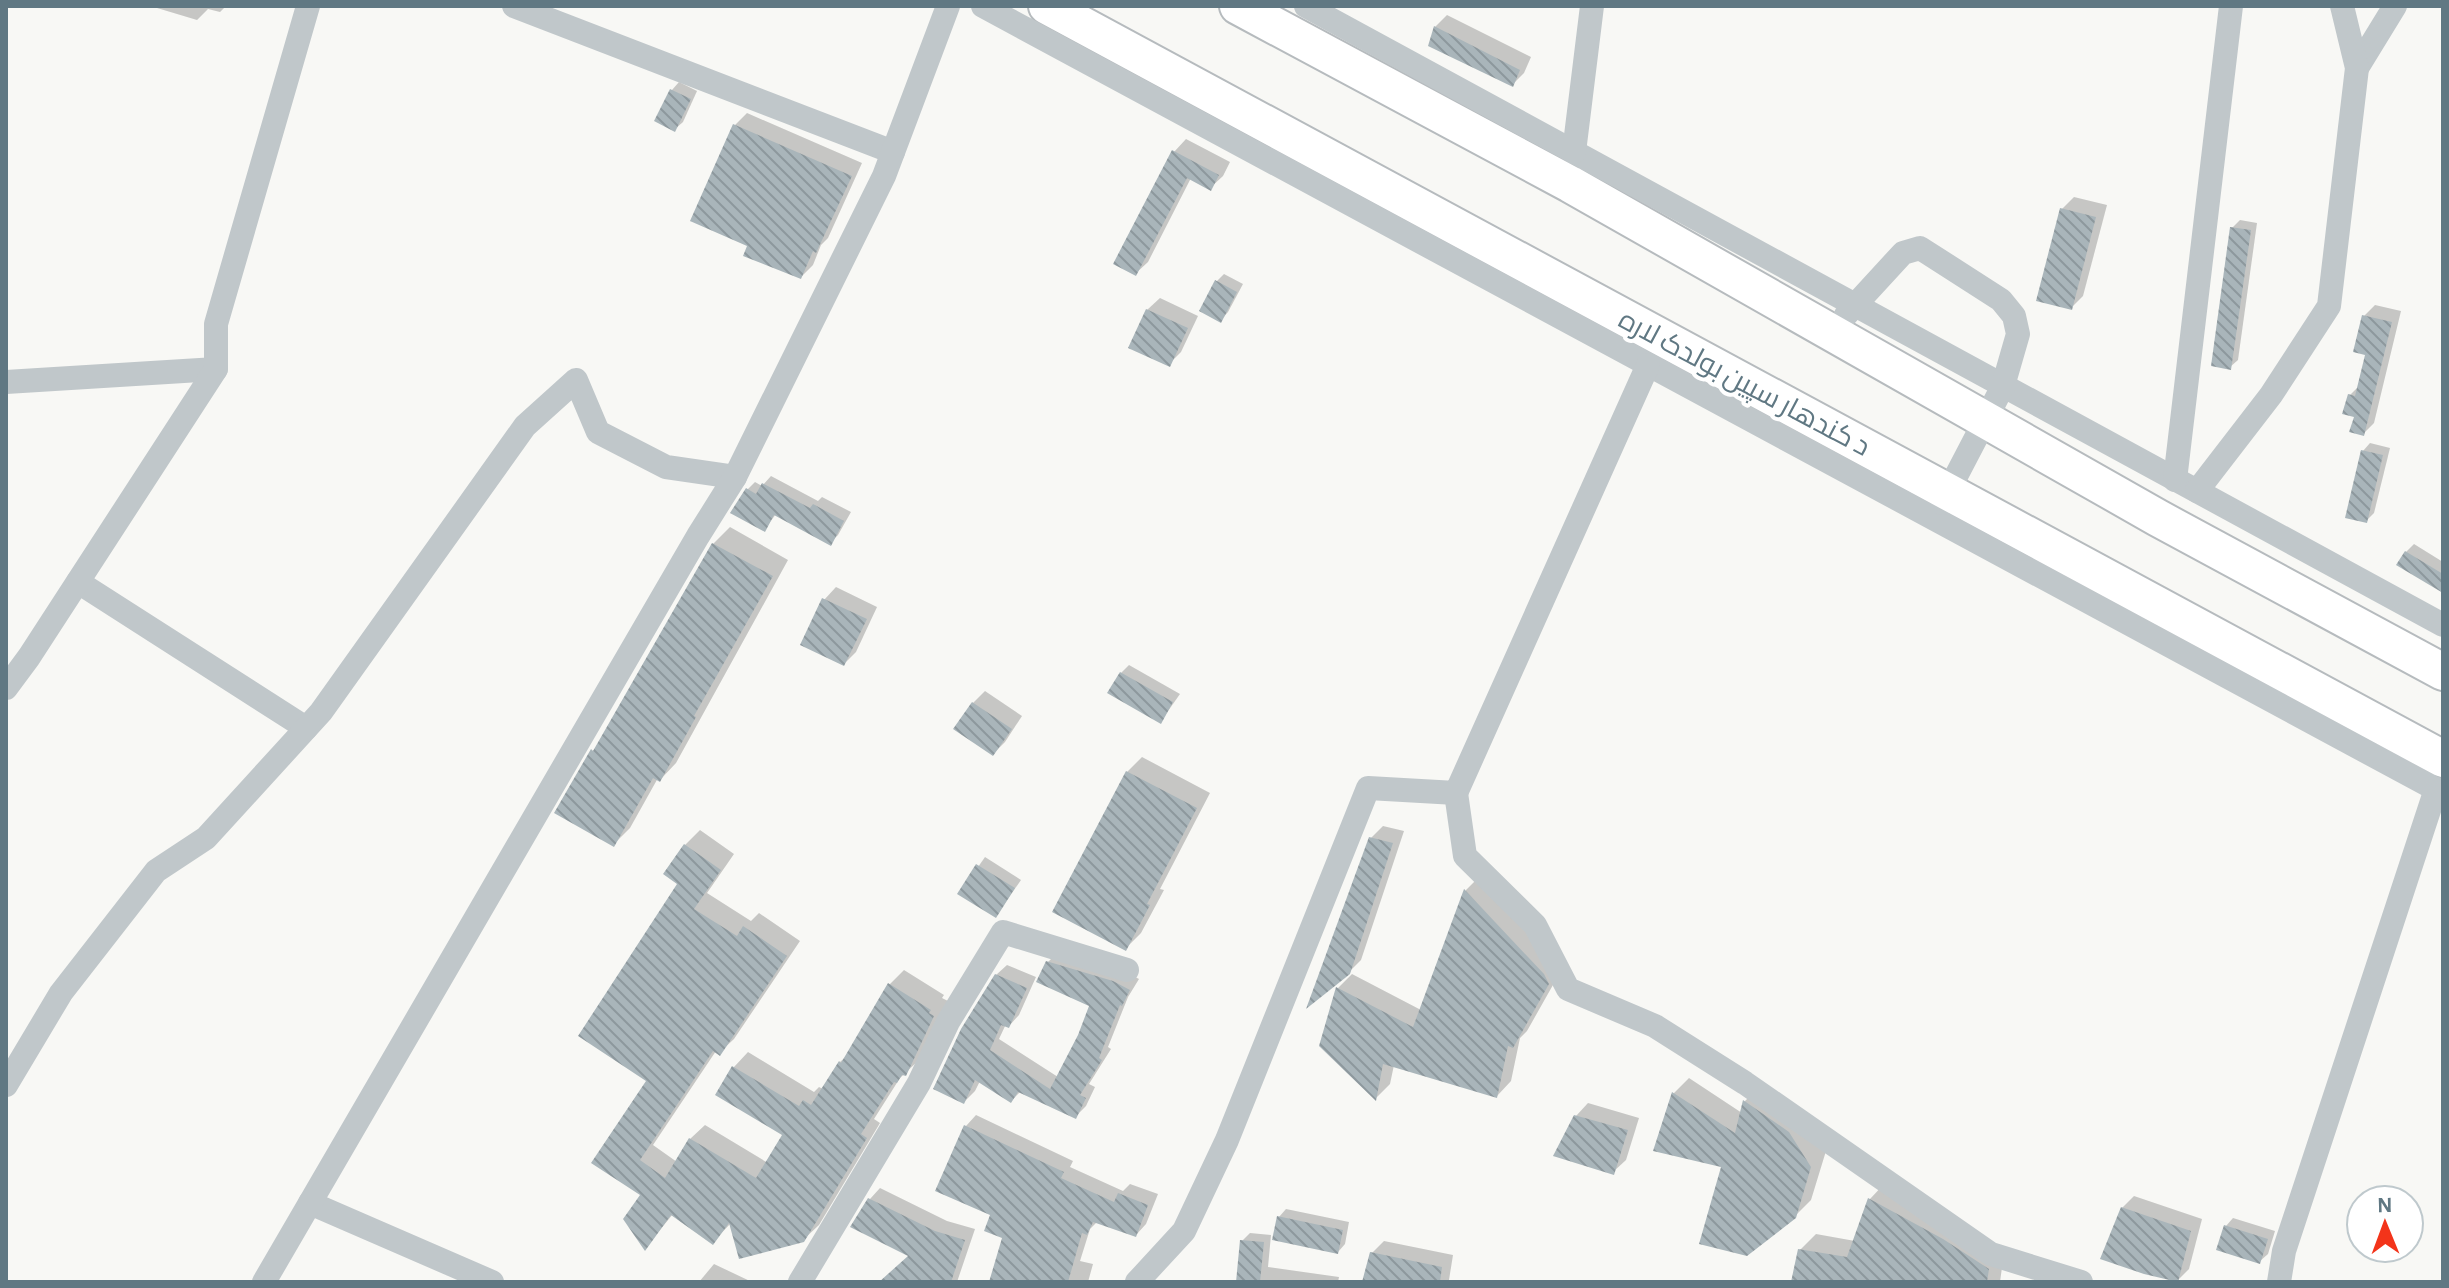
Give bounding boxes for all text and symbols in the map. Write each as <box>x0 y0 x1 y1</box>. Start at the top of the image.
street label: د کندهار سپین بولدک لاره <box>1613 306 1874 464</box>
north arrow <box>2345 1184 2425 1264</box>
text: N <box>2377 1194 2393 1216</box>

